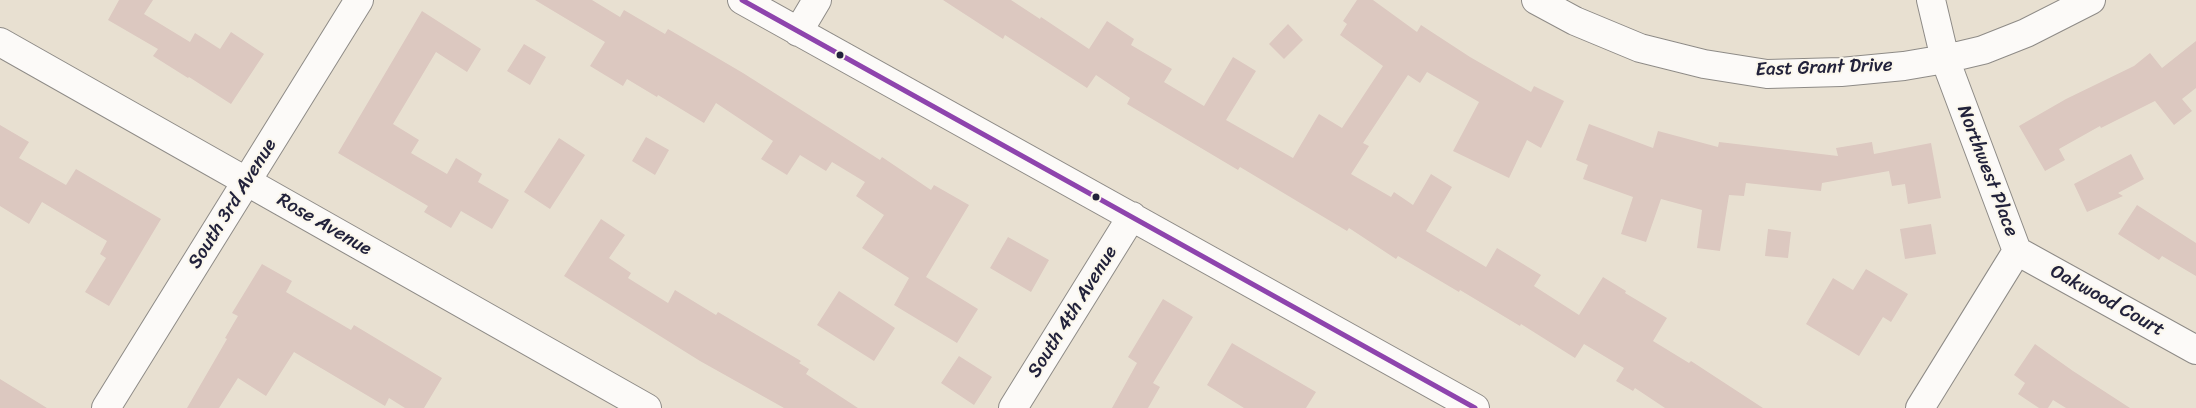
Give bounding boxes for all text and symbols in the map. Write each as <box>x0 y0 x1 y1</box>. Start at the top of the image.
unlabelled marker <box>835 50 845 60</box>
street label: East Grant Drive <box>1755 54 1893 82</box>
street label: Northwest Place <box>1951 102 2023 240</box>
street label: South 3rd Avenue <box>184 135 282 273</box>
street label: Rose Avenue <box>273 189 375 261</box>
unlabelled marker <box>1091 192 1101 202</box>
street label: South 4th Avenue <box>1023 242 1123 382</box>
street label: Oakwood Court <box>2046 260 2168 342</box>

